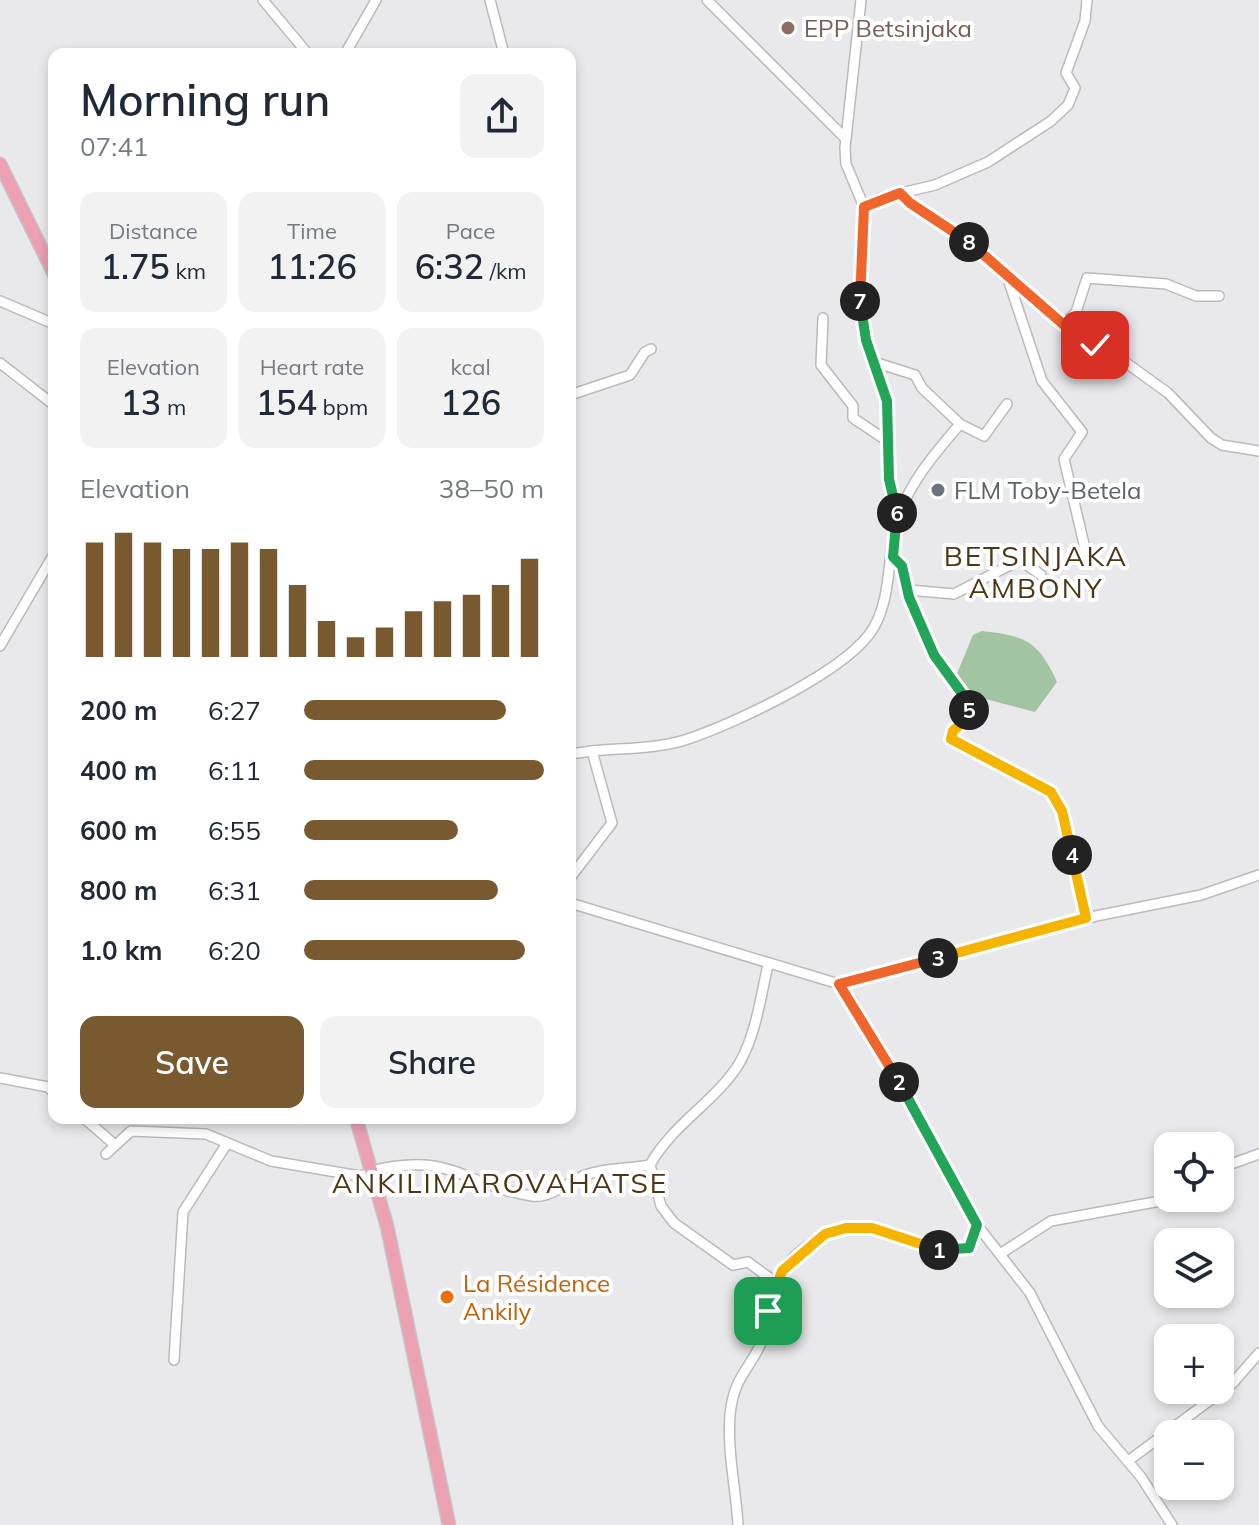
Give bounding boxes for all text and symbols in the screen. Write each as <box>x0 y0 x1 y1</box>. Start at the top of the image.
place label: EPP Betsinjaka <box>804 13 972 43</box>
marker: EPP Betsinjaka <box>779 19 797 37</box>
text: Morning run <box>80 72 330 127</box>
button: share <box>460 74 544 158</box>
text: 07:41 <box>80 130 148 163</box>
text: Distance <box>109 217 198 245</box>
text: Time <box>287 217 337 245</box>
text: Pace <box>446 217 495 245</box>
pin: 8 <box>949 222 989 262</box>
text: 8 <box>962 228 976 256</box>
text: 1.75 <box>101 245 170 288</box>
text: 11:26 <box>267 245 357 288</box>
text: 6:32 <box>415 245 484 288</box>
text: km <box>170 257 206 285</box>
text: /km <box>484 257 527 285</box>
pin: 7 <box>840 281 880 321</box>
text: 7 <box>853 287 867 315</box>
pin <box>1061 311 1129 379</box>
icon: check <box>1073 323 1117 367</box>
text: Elevation <box>107 353 200 381</box>
text: Heart rate <box>260 353 364 381</box>
text: kcal <box>451 353 491 381</box>
text: 13 <box>120 381 161 424</box>
text: 154 <box>256 381 317 424</box>
text: 126 <box>440 381 501 424</box>
text: m <box>161 393 186 421</box>
text: bpm <box>317 393 368 421</box>
text: Elevation <box>80 472 190 505</box>
text: 38–50 m <box>439 472 544 505</box>
place label: FLM Toby-Betela <box>954 475 1141 505</box>
marker: FLM Toby-Betela <box>929 481 947 499</box>
pin: 6 <box>877 493 917 533</box>
text: 6 <box>890 499 904 527</box>
district label: BETSINJAKA AMBONY <box>944 538 1128 605</box>
pin: 5 <box>949 690 989 730</box>
text: 200 m <box>80 694 157 727</box>
text: 6:27 <box>208 694 261 727</box>
text: 5 <box>962 696 976 724</box>
text: 400 m <box>80 754 157 787</box>
text: 6:11 <box>208 754 261 787</box>
text: 600 m <box>80 814 157 847</box>
text: 6:55 <box>208 814 261 847</box>
pin: 4 <box>1052 835 1092 875</box>
text: 4 <box>1065 841 1079 869</box>
text: 800 m <box>80 874 157 907</box>
text: 6:31 <box>208 874 261 907</box>
text: 1.0 km <box>80 934 163 967</box>
text: 6:20 <box>208 934 261 967</box>
pin: 3 <box>918 938 958 978</box>
text: 3 <box>931 944 945 972</box>
button: Save <box>80 1016 304 1108</box>
button: Share <box>320 1016 544 1108</box>
pin: 2 <box>879 1062 919 1102</box>
text: 2 <box>892 1068 906 1096</box>
map controls <box>1154 1132 1234 1500</box>
button: locate <box>1154 1132 1234 1212</box>
district label: ANKILIMAROVAHATSE <box>332 1165 668 1200</box>
button: layers <box>1154 1228 1234 1308</box>
pin: 1 <box>919 1230 959 1270</box>
text: 1 <box>932 1236 946 1264</box>
place label: La Résidence Ankily <box>463 1268 610 1326</box>
pin <box>734 1277 802 1345</box>
marker: La Résidence Ankily <box>438 1288 456 1306</box>
icon: arrive <box>746 1289 790 1333</box>
button: + <box>1154 1324 1234 1404</box>
button: − <box>1154 1420 1234 1500</box>

